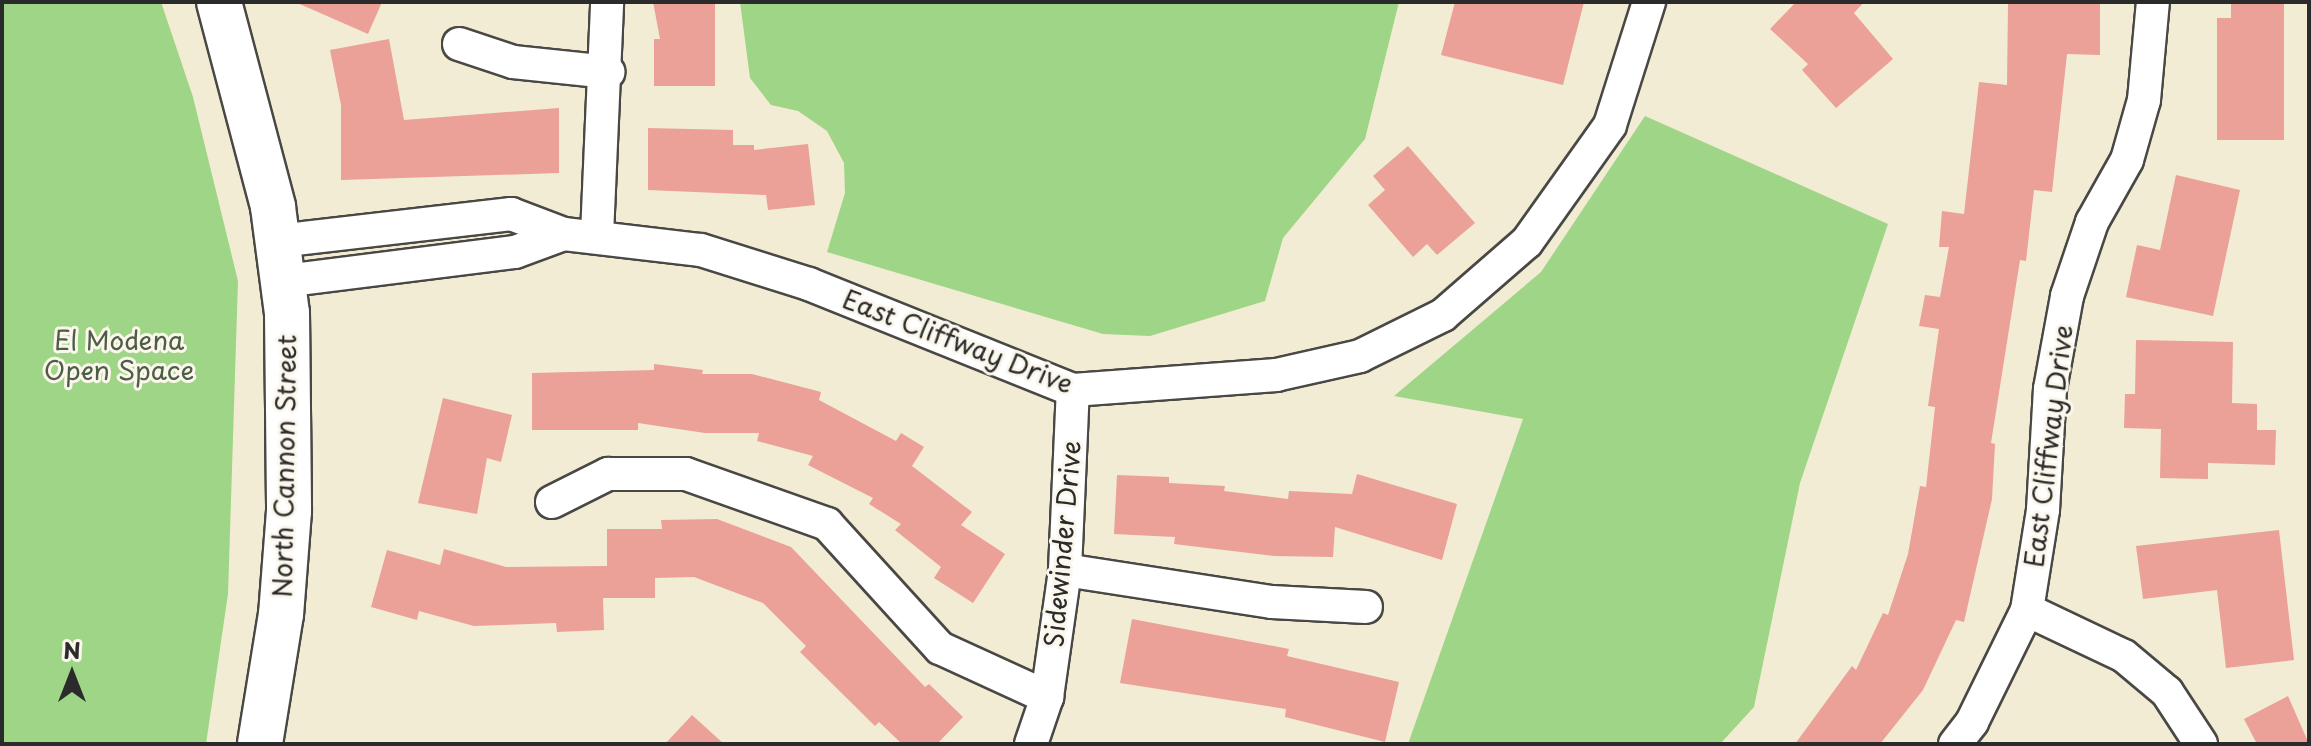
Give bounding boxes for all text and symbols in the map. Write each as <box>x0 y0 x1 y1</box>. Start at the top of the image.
street label: East Cliffway Drive <box>839 283 1077 399</box>
street label: East Cliffway Drive <box>2018 323 2078 569</box>
park label: El Modena Open Space <box>44 324 194 386</box>
street label: North Cannon Street <box>266 333 302 599</box>
street label: Sidewinder Drive <box>1037 438 1087 650</box>
text: N <box>63 633 81 666</box>
north arrow <box>32 634 112 714</box>

